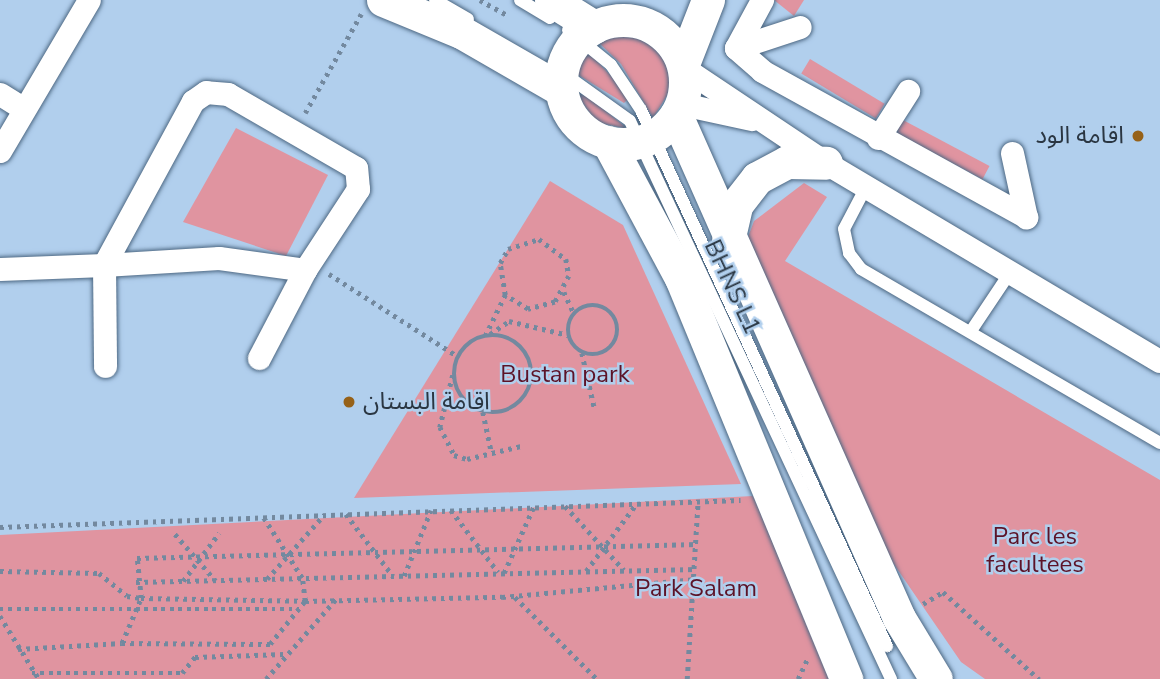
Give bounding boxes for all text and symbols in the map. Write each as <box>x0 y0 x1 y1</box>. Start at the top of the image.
place label: اقامة الود <box>1035 122 1124 150</box>
marker: اقامة الود <box>1130 128 1146 144</box>
street label: BHNS L1 <box>698 235 766 339</box>
park label: Bustan park <box>500 361 630 389</box>
place label: اقامة البستان <box>363 388 490 416</box>
marker: اقامة البستان <box>341 394 357 410</box>
park label: Parc les facultees <box>986 523 1084 579</box>
park label: Park Salam <box>635 575 757 603</box>

